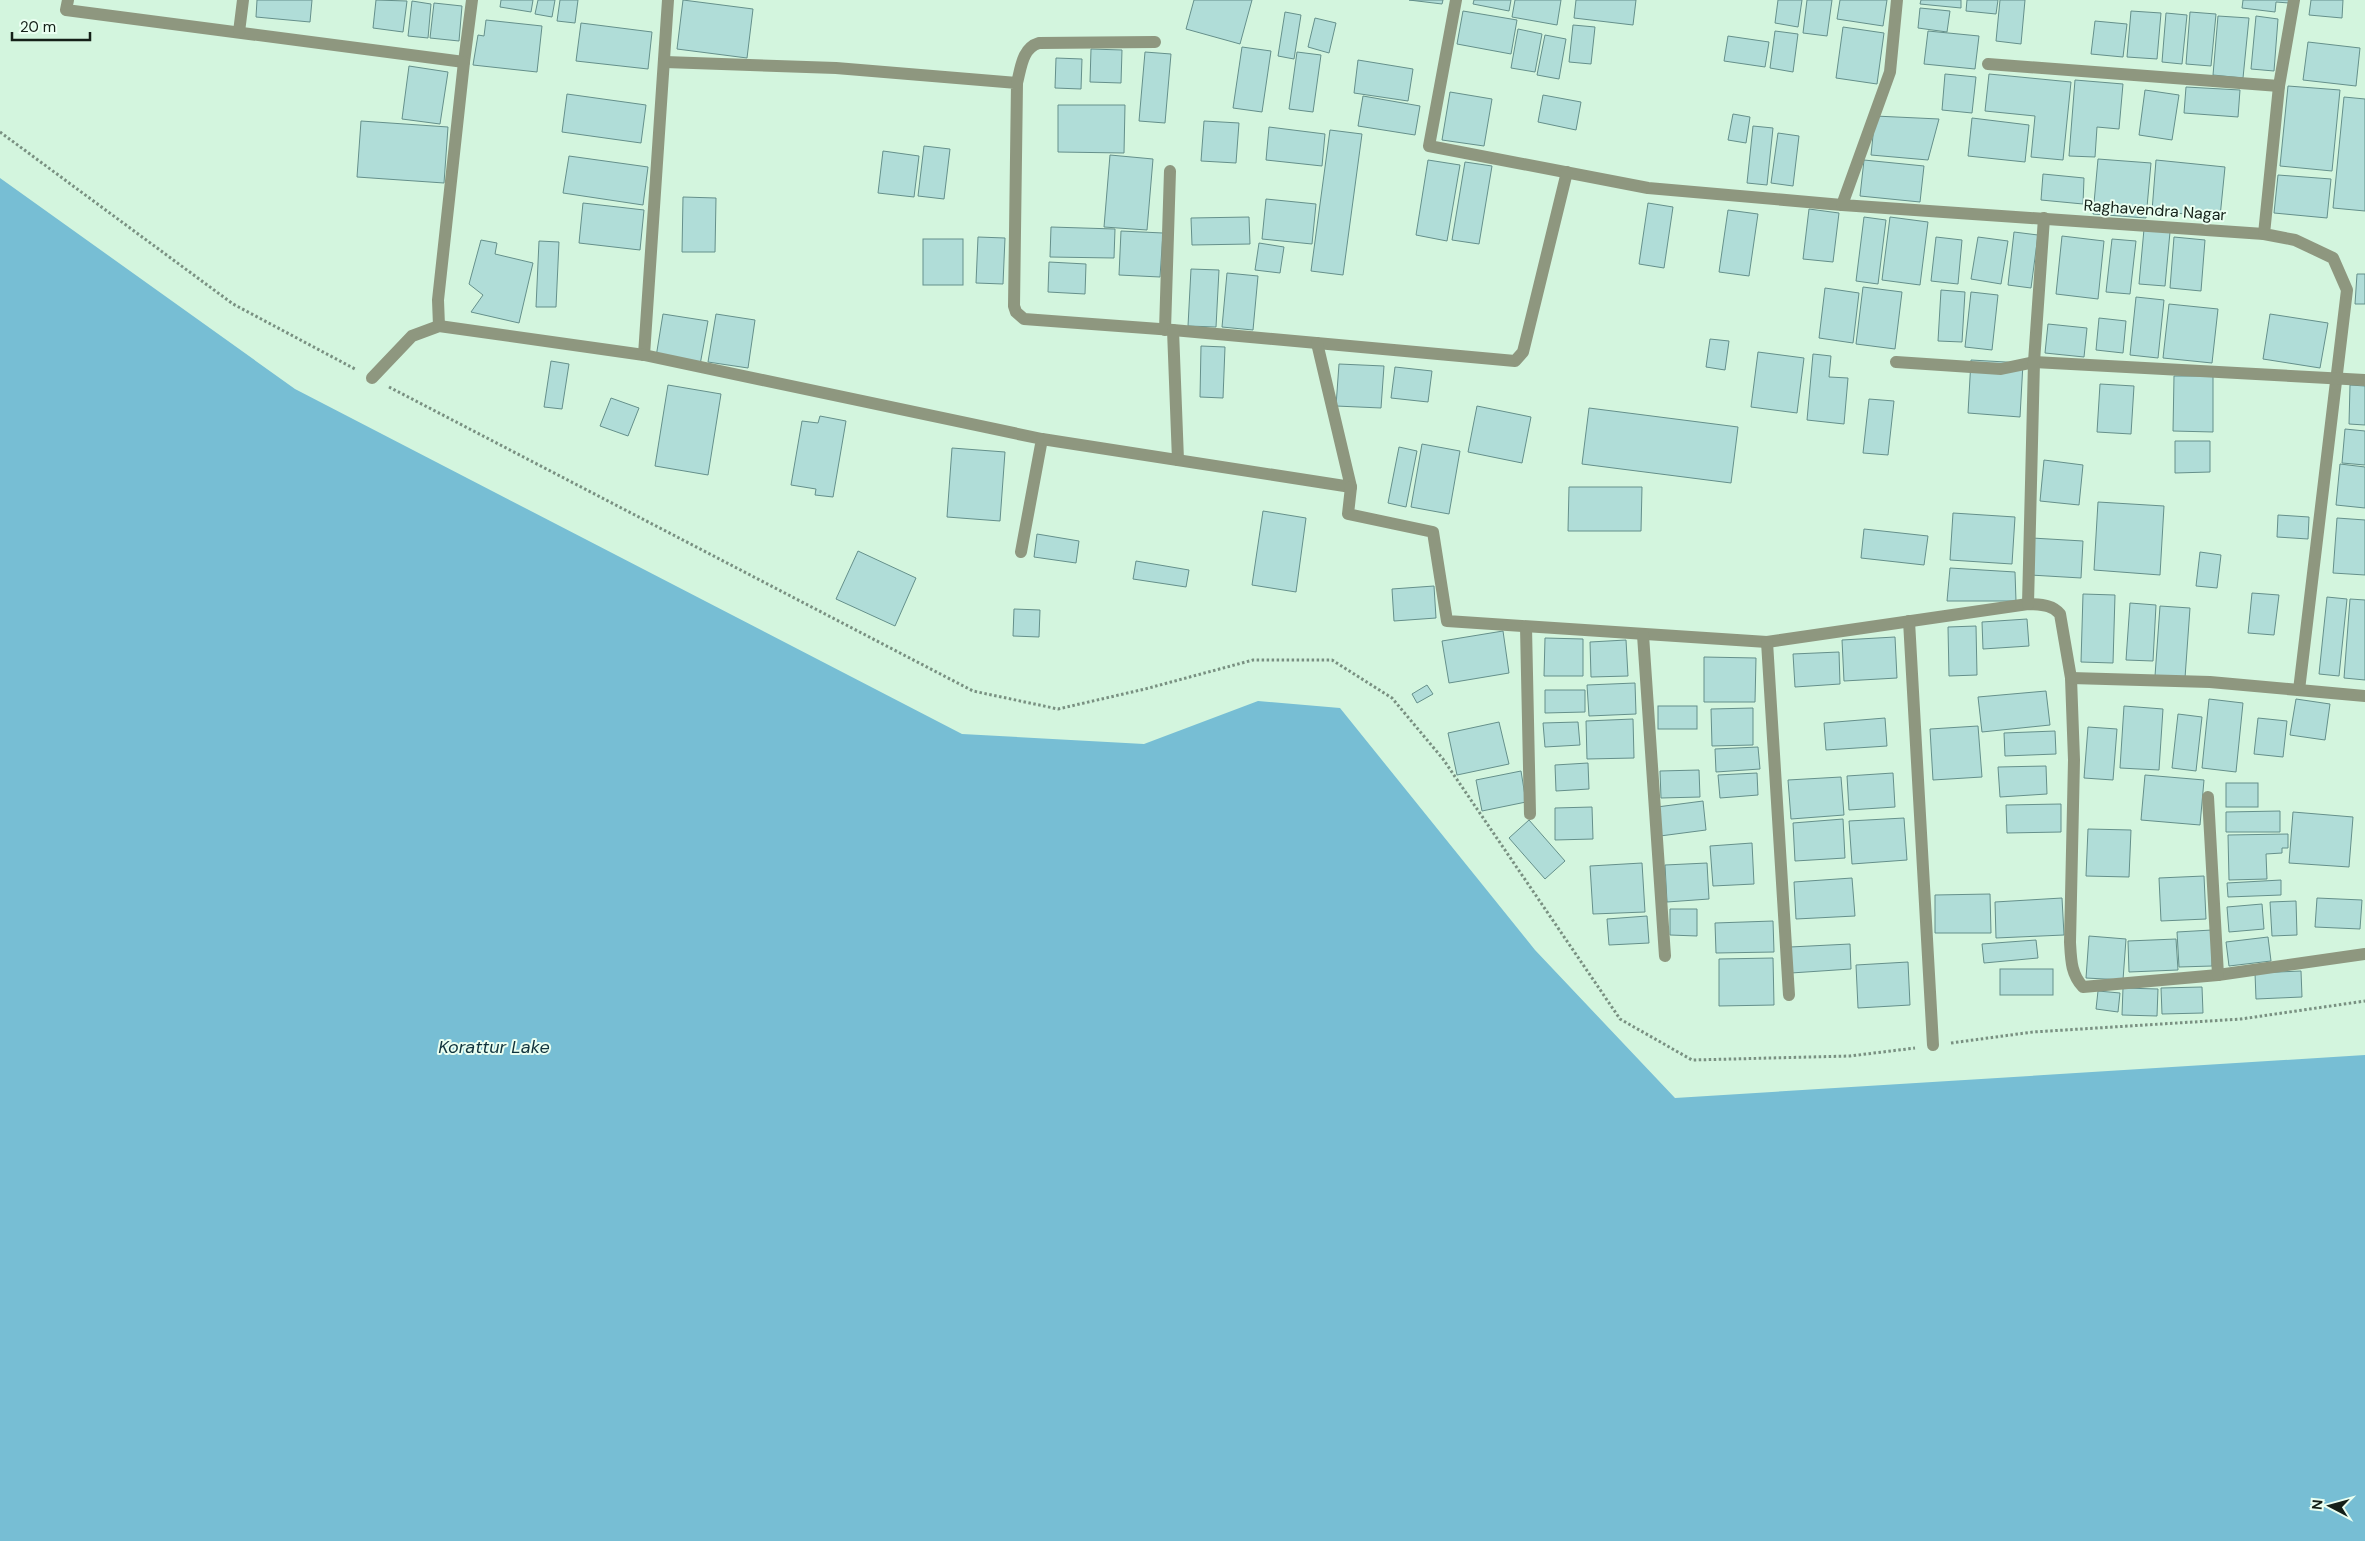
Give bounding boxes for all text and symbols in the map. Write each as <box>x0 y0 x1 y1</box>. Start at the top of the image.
scale bar <box>12 10 90 42</box>
text: 20 m <box>20 17 56 37</box>
street label: Raghavendra Nagar <box>2083 195 2227 225</box>
water label: Korattur Lake <box>438 1035 550 1059</box>
north arrow <box>2305 1481 2355 1531</box>
text: N <box>2308 1499 2327 1511</box>

